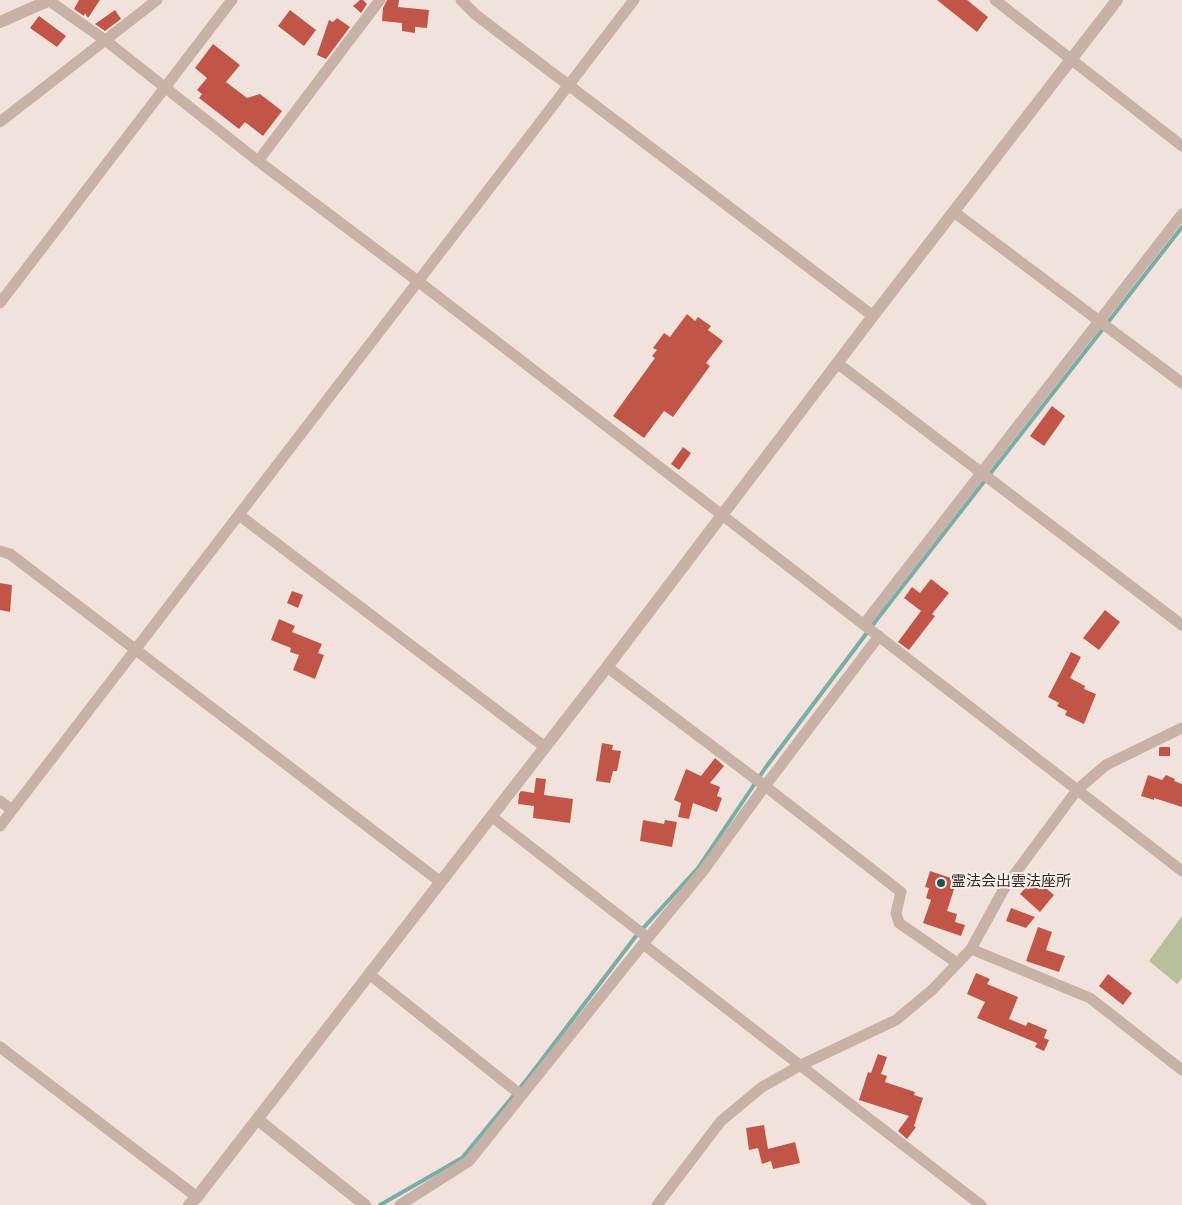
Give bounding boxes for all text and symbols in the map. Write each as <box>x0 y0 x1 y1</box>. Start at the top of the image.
place label: 霊法会出雲法座所 <box>951 874 1071 892</box>
marker: 霊法会出雲法座所 <box>935 877 947 889</box>

